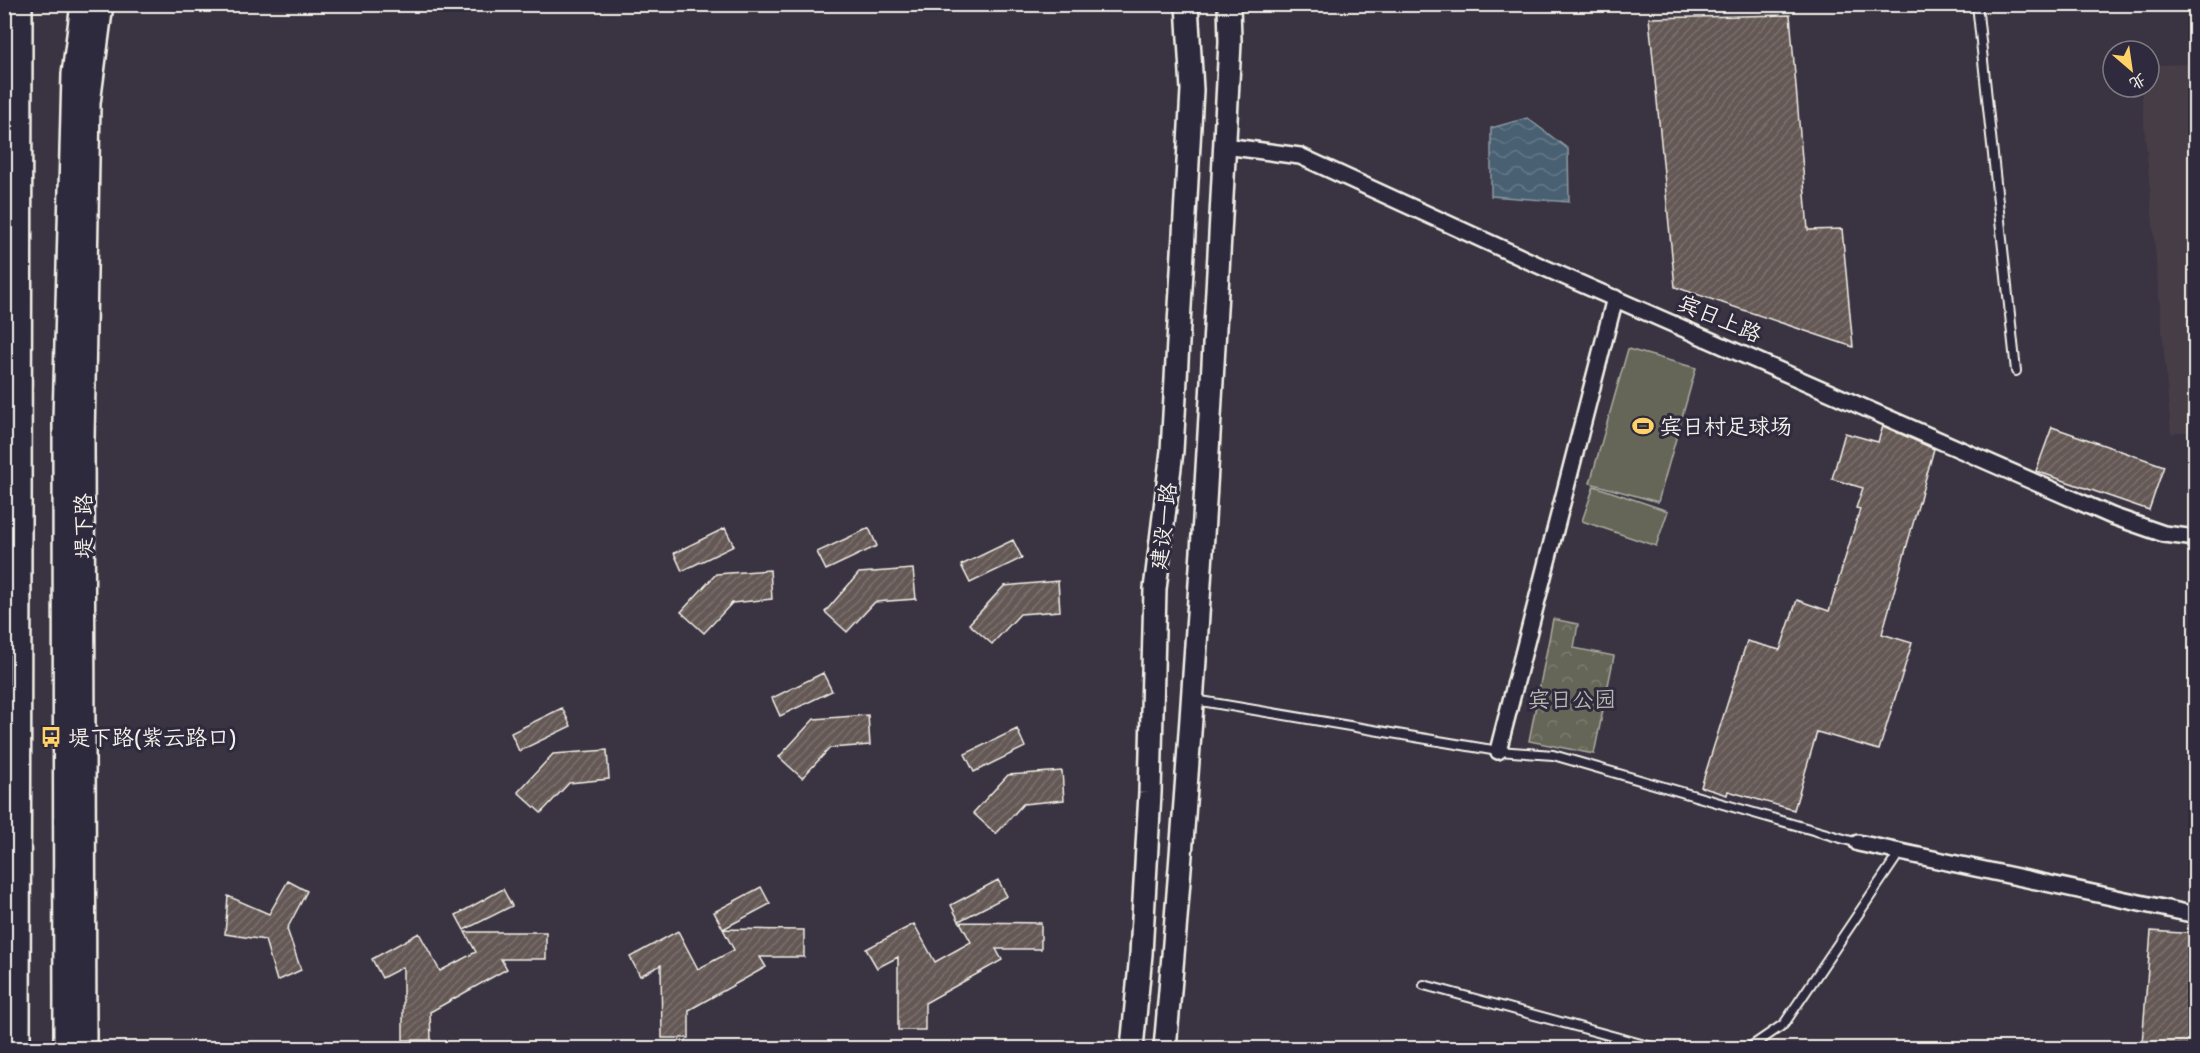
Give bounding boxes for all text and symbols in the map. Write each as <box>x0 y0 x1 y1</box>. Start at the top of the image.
north arrow <box>2101 39 2161 99</box>
text: 北 <box>2126 69 2150 94</box>
street label: 宾日上路 <box>1674 289 1766 348</box>
place label: 宾日村足球场 <box>1660 413 1792 440</box>
sports icon: 宾日村足球场 <box>1631 414 1655 438</box>
street label: 建设一路 <box>1145 481 1182 571</box>
street label: 堤下路 <box>70 493 97 559</box>
park label: 宾日公园 <box>1528 686 1616 713</box>
place label: 堤下路(紫云路口) <box>68 724 236 751</box>
bus stop icon: 堤下路(紫云路口) <box>39 725 63 749</box>

